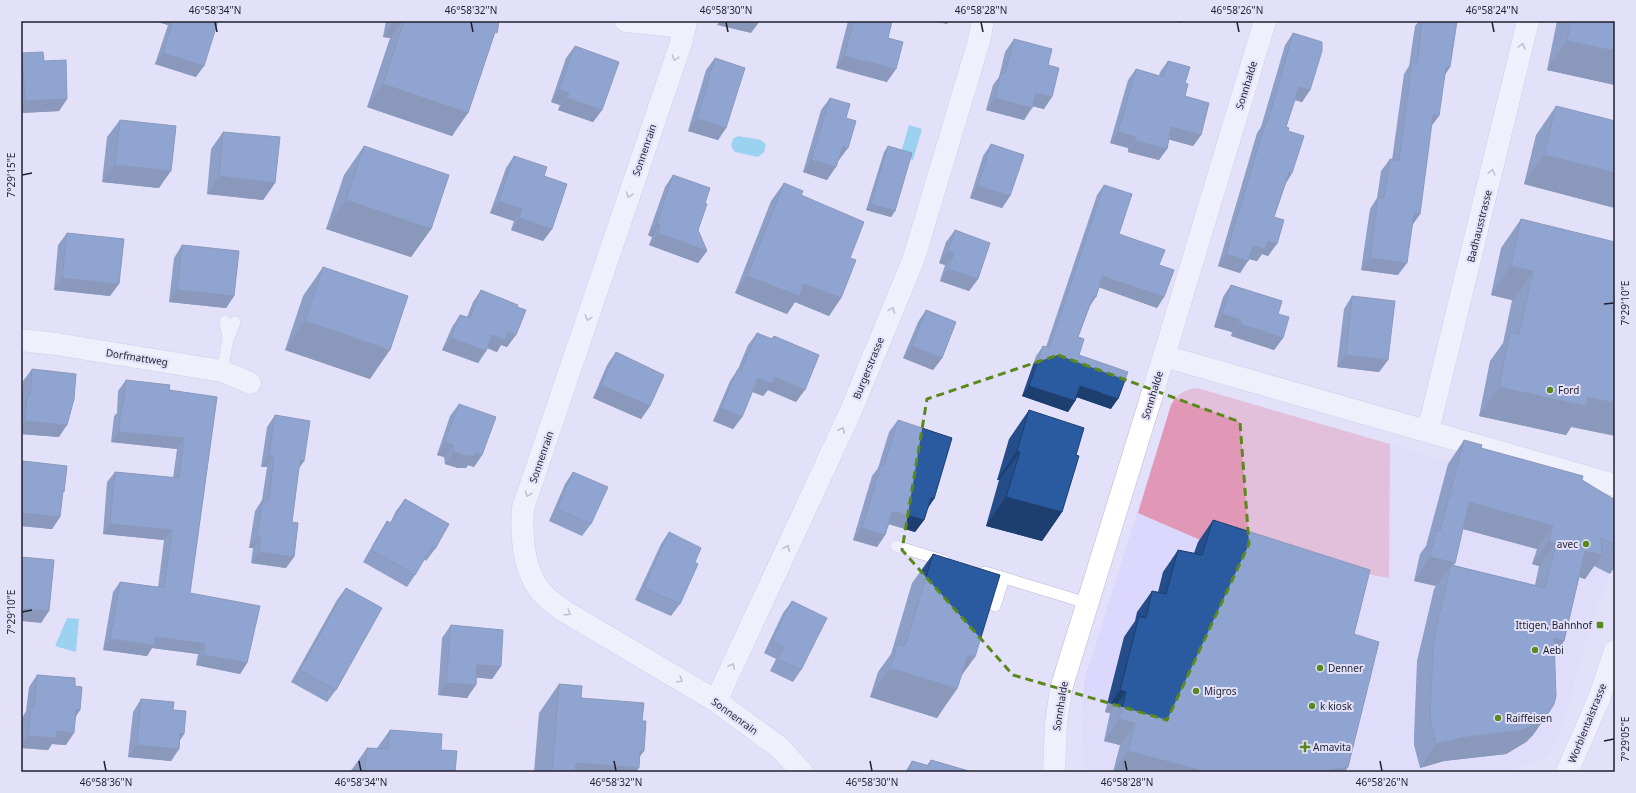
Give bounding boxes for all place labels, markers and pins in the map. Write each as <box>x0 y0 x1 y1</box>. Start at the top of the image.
place label: Ford <box>1558 383 1579 397</box>
marker: Ford <box>1545 385 1555 395</box>
place label: avec <box>1557 537 1578 551</box>
marker: avec <box>1581 539 1591 549</box>
place label: Ittigen, Bahnhof <box>1515 618 1593 632</box>
marker: Ittigen, Bahnhof <box>1595 620 1605 630</box>
place label: Aebi <box>1543 643 1564 657</box>
marker: Aebi <box>1530 645 1540 655</box>
place label: Denner <box>1328 661 1363 675</box>
marker: Denner <box>1315 663 1325 673</box>
place label: Migros <box>1204 684 1237 698</box>
marker: Migros <box>1191 686 1201 696</box>
place label: k kiosk <box>1320 699 1353 713</box>
marker: k kiosk <box>1307 701 1317 711</box>
place label: Raiffeisen <box>1506 711 1552 725</box>
marker: Raiffeisen <box>1493 713 1503 723</box>
place label: Amavita <box>1313 740 1351 754</box>
marker: Amavita <box>1300 742 1310 752</box>

